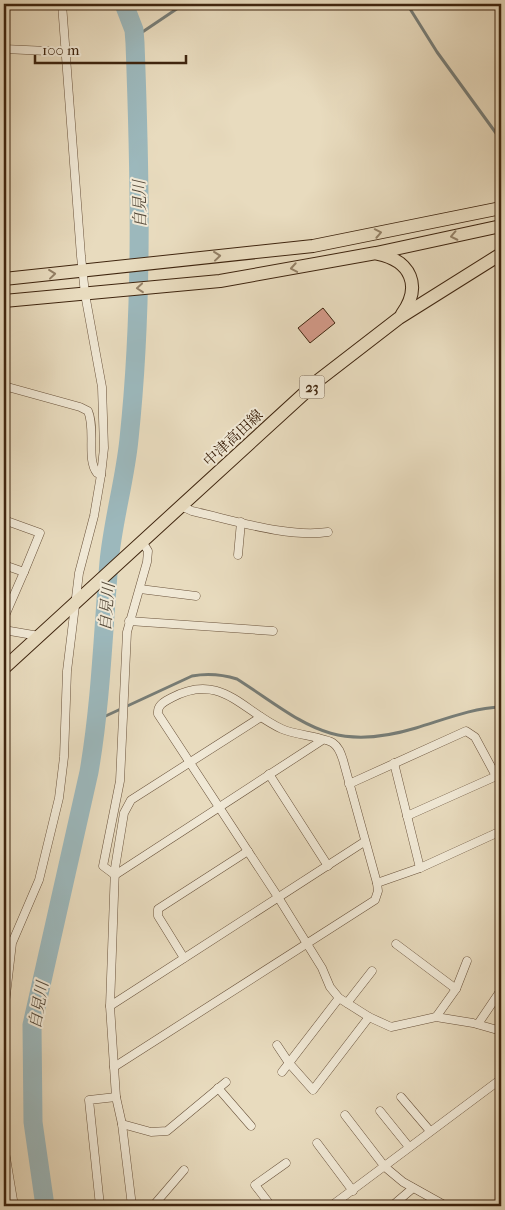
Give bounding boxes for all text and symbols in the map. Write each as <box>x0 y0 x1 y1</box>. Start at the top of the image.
scale bar <box>35 32 186 64</box>
text: 100 m <box>42 41 80 59</box>
water label: 自見川 <box>130 178 149 228</box>
one-way arrow <box>373 229 382 239</box>
one-way arrow <box>449 230 458 241</box>
one-way arrow <box>213 251 221 262</box>
one-way arrow <box>290 263 299 273</box>
one-way arrow <box>49 268 57 279</box>
one-way arrow <box>136 282 144 293</box>
road number: 23 <box>300 376 324 398</box>
street label: 中津高田線 <box>199 406 267 470</box>
water label: 自見川 <box>95 580 118 632</box>
water label: 自見川 <box>25 978 52 1030</box>

